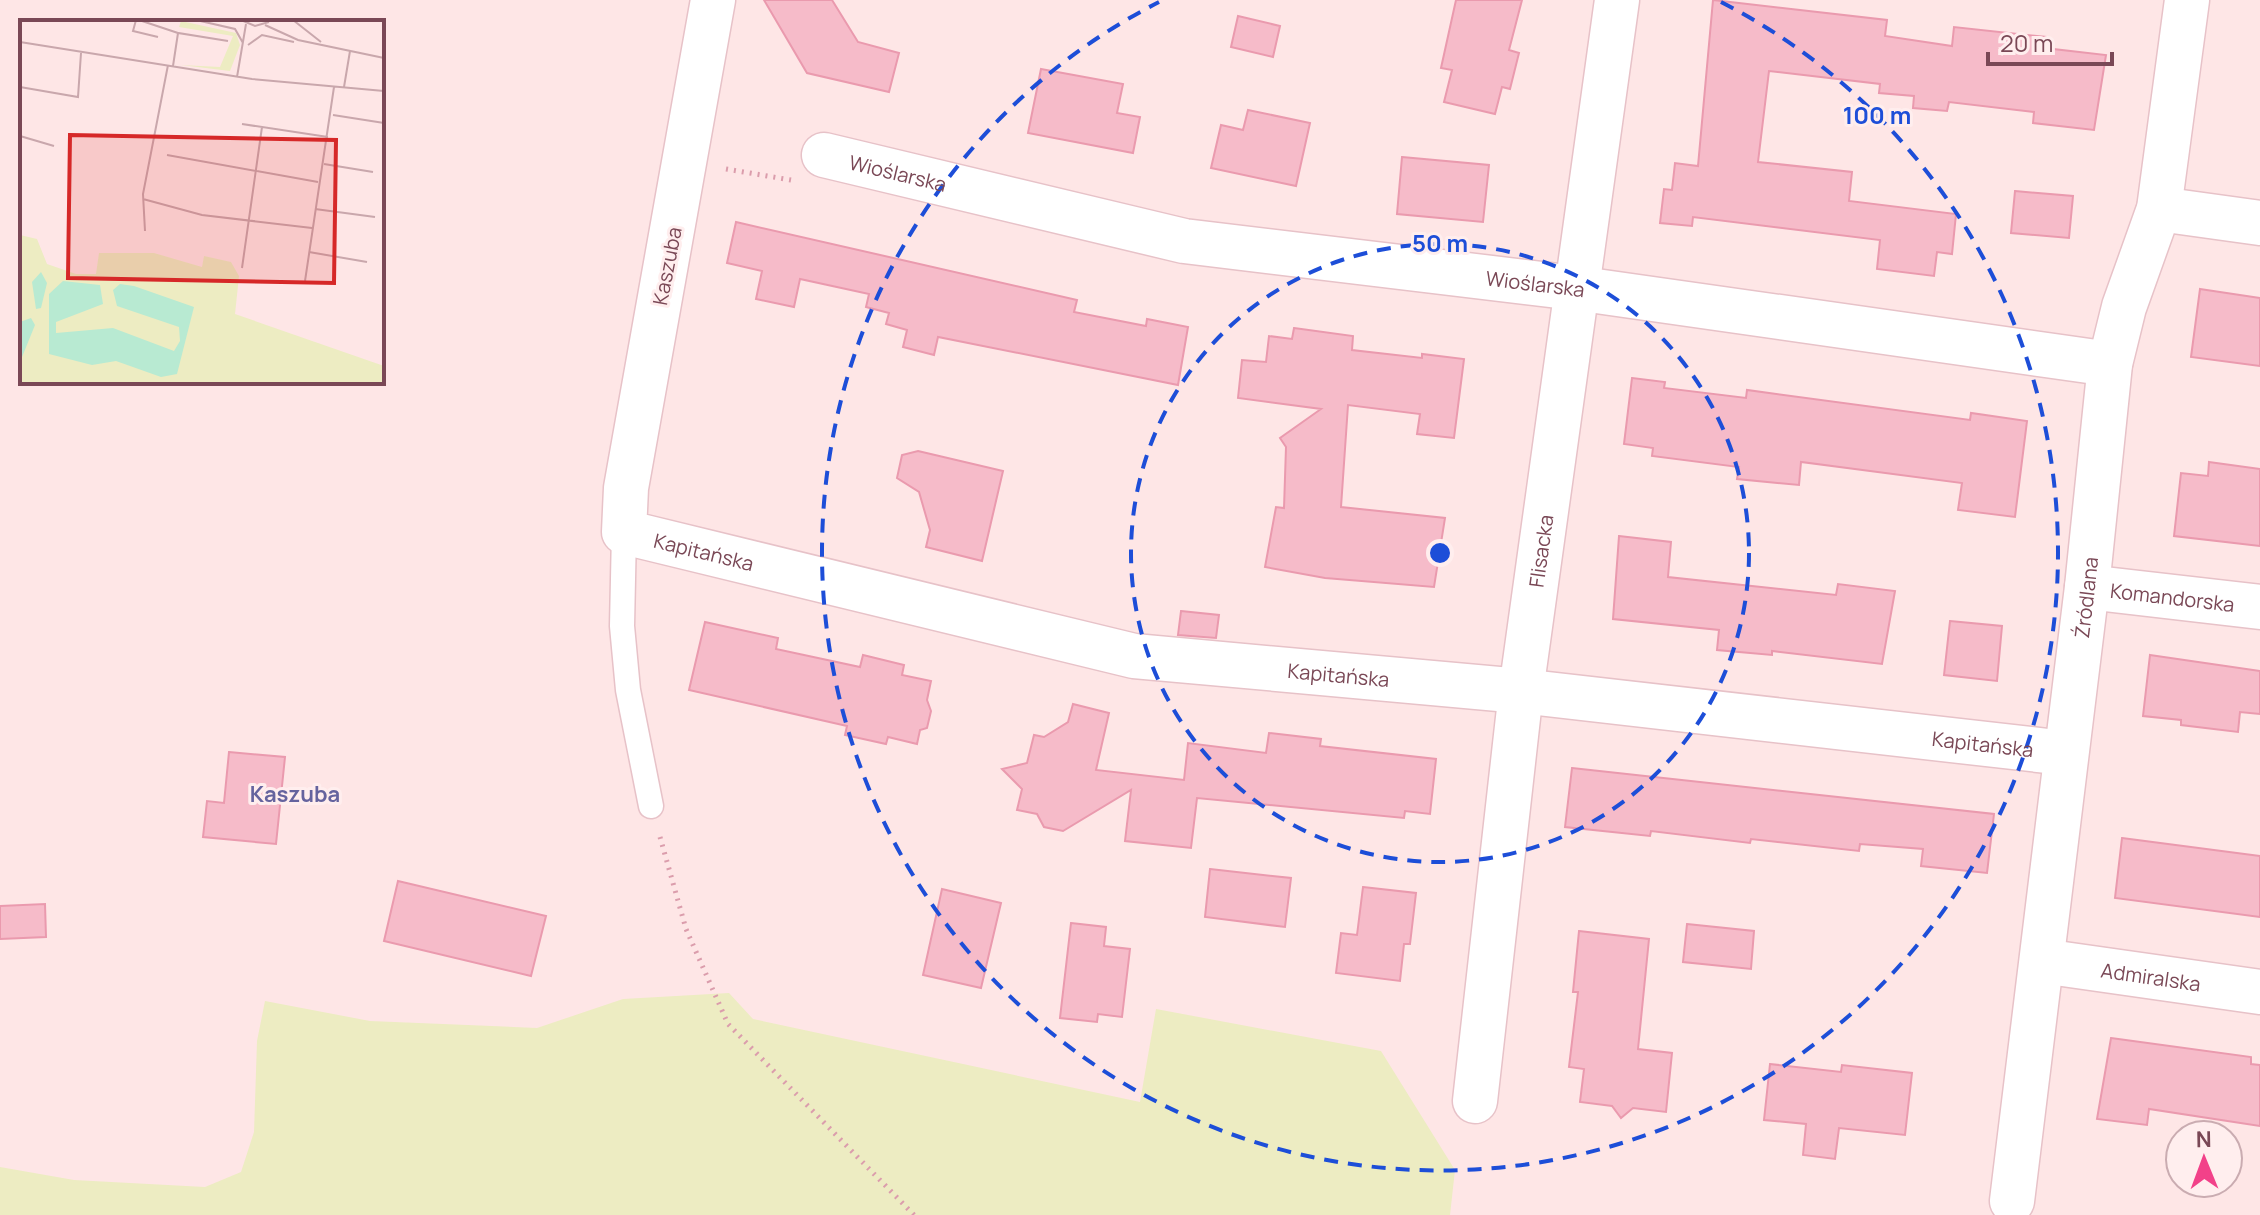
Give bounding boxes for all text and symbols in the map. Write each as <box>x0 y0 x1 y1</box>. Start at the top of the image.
scale bar <box>1988 16 2112 66</box>
inset map <box>20 20 384 384</box>
text: 20 m <box>2000 26 2053 59</box>
text: 100 m <box>1843 98 1911 131</box>
street label: Wioślarska <box>846 148 949 197</box>
street label: Kaszuba <box>646 225 688 307</box>
text: 50 m <box>1412 226 1468 259</box>
street label: Wioślarska <box>1484 264 1587 303</box>
street label: Flisacka <box>1522 513 1559 589</box>
street label: Kapitańska <box>651 526 757 577</box>
centre of rings <box>1426 539 1454 567</box>
street label: Źródlana <box>2067 555 2104 640</box>
street label: Komandorska <box>2109 576 2236 617</box>
street label: Kapitańska <box>1287 656 1391 693</box>
street label: Kapitańska <box>1931 724 2035 763</box>
district label: Kaszuba <box>250 779 340 809</box>
street label: Admiralska <box>2099 956 2202 997</box>
north arrow <box>2164 1119 2244 1199</box>
text: N <box>2195 1124 2212 1154</box>

